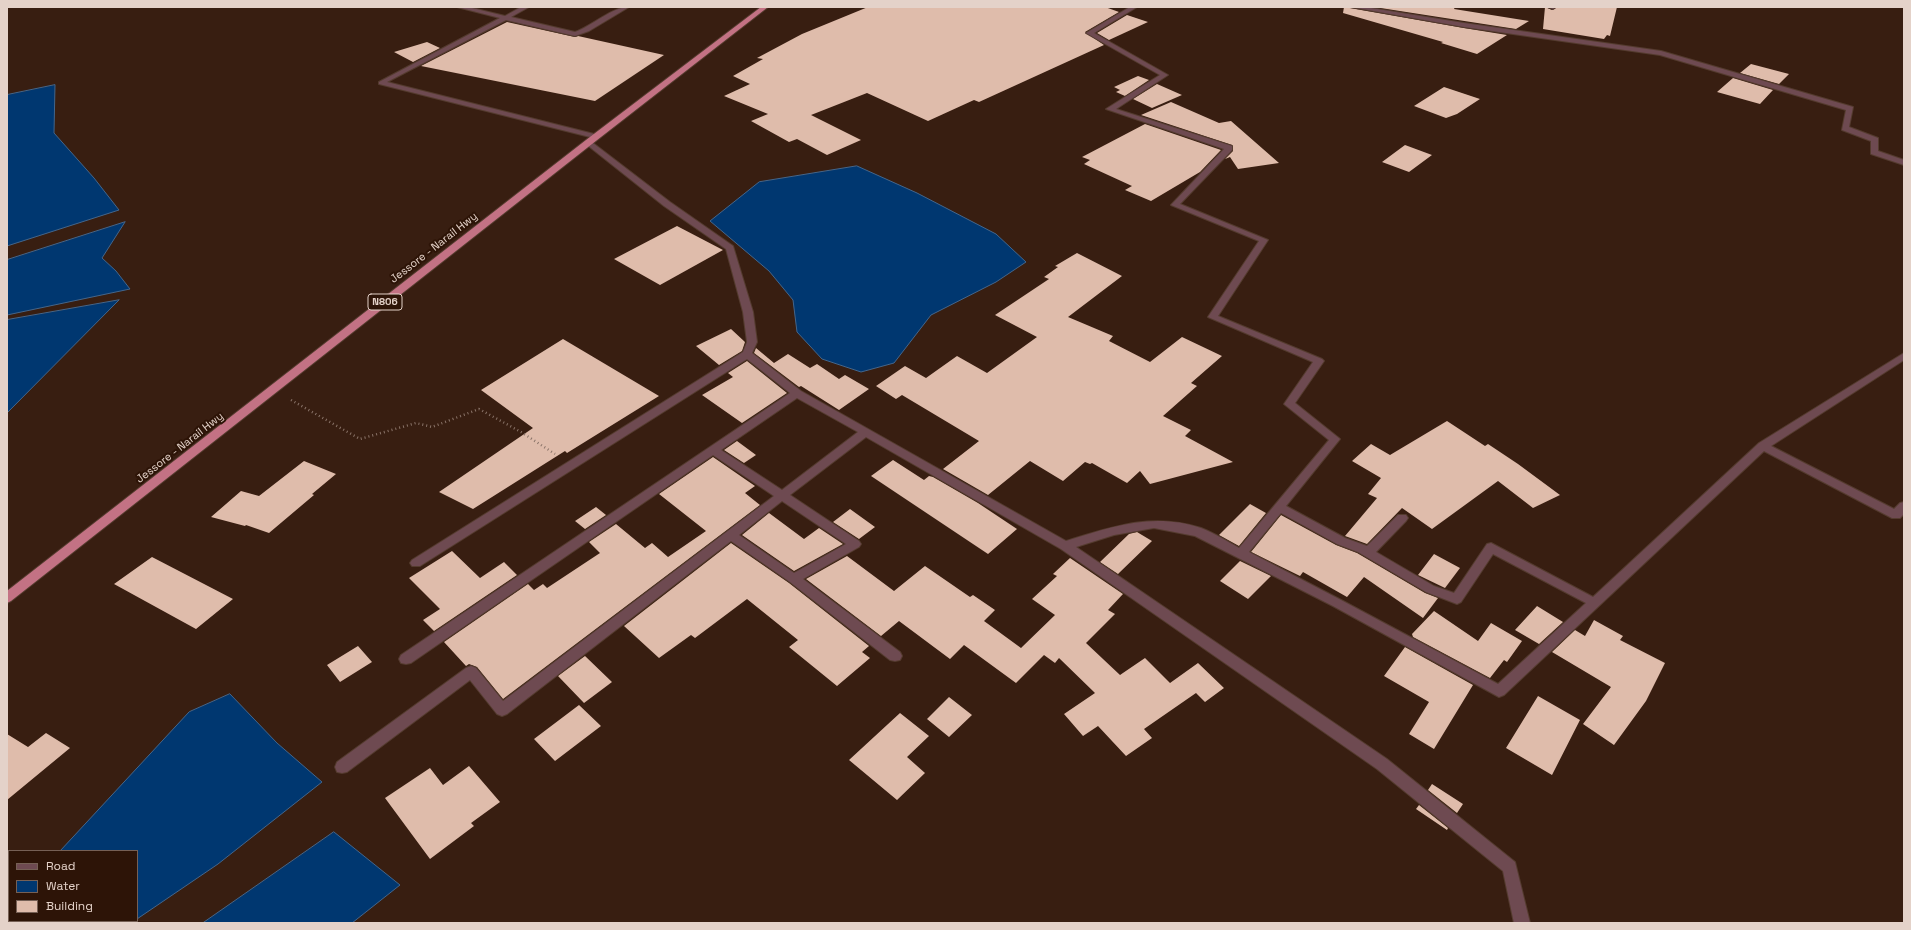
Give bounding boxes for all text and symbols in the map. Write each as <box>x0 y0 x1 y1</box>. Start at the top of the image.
street label: Jessore - Narail Hwy <box>388 210 480 286</box>
road number: N806 <box>368 294 402 310</box>
street label: Jessore - Narail Hwy <box>134 410 226 486</box>
legend <box>8 850 138 922</box>
text: Road <box>46 858 75 874</box>
text: Water <box>46 878 80 894</box>
text: Building <box>46 898 93 914</box>

